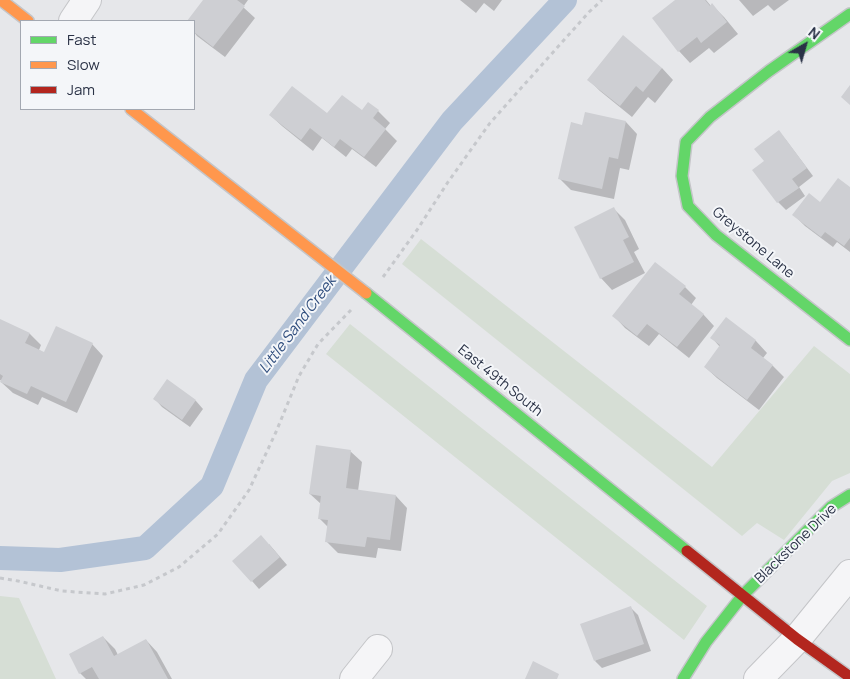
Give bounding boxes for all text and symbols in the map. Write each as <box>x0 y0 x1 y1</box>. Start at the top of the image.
legend <box>20 20 195 110</box>
north arrow <box>780 20 830 70</box>
text: N <box>805 22 824 43</box>
text: Fast <box>67 29 96 50</box>
text: Slow <box>67 54 100 75</box>
text: Jam <box>67 79 95 100</box>
street label: Greystone Lane <box>709 204 797 282</box>
water label: Little Sand Creek <box>256 273 340 377</box>
street label: East 49th South <box>454 342 546 420</box>
street label: Blackstone Drive <box>752 501 840 587</box>

